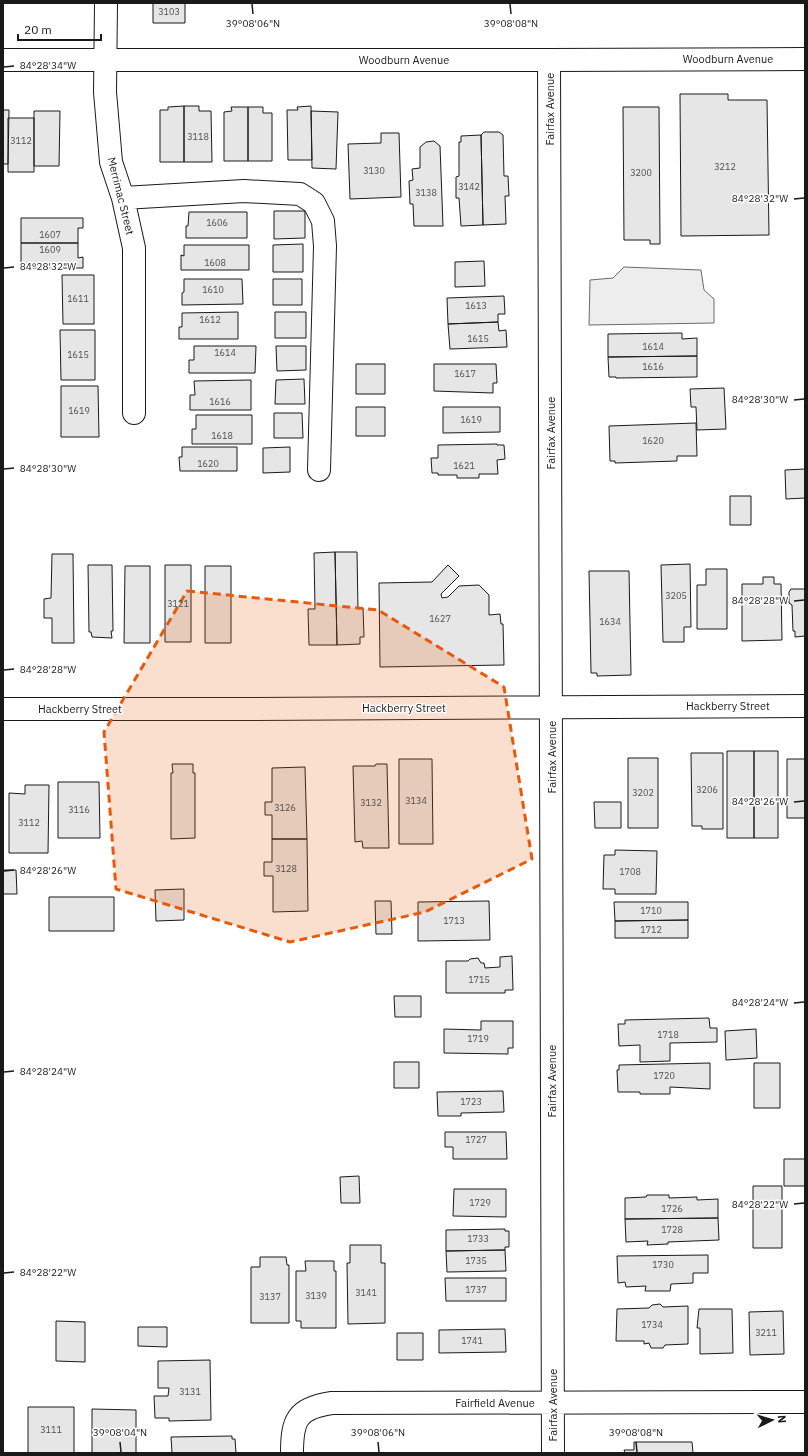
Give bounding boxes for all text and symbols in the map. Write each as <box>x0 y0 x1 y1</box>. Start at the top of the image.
house number: 3103 <box>158 6 180 17</box>
scale bar <box>18 16 101 42</box>
text: 39°08'06"N <box>226 17 280 30</box>
text: 39°08'08"N <box>484 17 538 30</box>
text: 20 m <box>24 22 52 37</box>
street label: Woodburn Avenue <box>683 52 773 66</box>
street label: Woodburn Avenue <box>359 53 449 67</box>
text: 84°28'34"W <box>20 59 76 72</box>
street label: Fairfax Avenue <box>543 73 557 145</box>
house number: 3118 <box>187 131 209 142</box>
house number: 3112 <box>10 135 32 146</box>
street label: Merrimac Street <box>105 156 137 236</box>
house number: 3212 <box>714 161 736 172</box>
house number: 3130 <box>363 165 385 176</box>
house number: 3200 <box>630 167 652 178</box>
house number: 3142 <box>458 181 480 192</box>
house number: 3138 <box>415 187 437 198</box>
text: 84°28'32"W <box>732 192 788 205</box>
house number: 1606 <box>206 217 228 228</box>
house number: 1607 <box>39 229 61 240</box>
house number: 1609 <box>39 244 61 255</box>
house number: 1608 <box>204 257 226 268</box>
text: 84°28'32"W <box>20 260 76 273</box>
house number: 1610 <box>202 284 224 295</box>
house number: 1611 <box>67 293 89 304</box>
house number: 1613 <box>465 300 487 311</box>
house number: 1612 <box>199 314 221 325</box>
house number: 1615 <box>467 333 489 344</box>
house number: 1614 <box>642 341 664 352</box>
house number: 1614 <box>214 347 236 358</box>
house number: 1615 <box>67 349 89 360</box>
house number: 1616 <box>642 361 664 372</box>
house number: 1617 <box>454 368 476 379</box>
text: 84°28'30"W <box>732 393 788 406</box>
house number: 1616 <box>209 396 231 407</box>
street label: Fairfax Avenue <box>544 397 558 469</box>
house number: 1619 <box>68 405 90 416</box>
house number: 1619 <box>460 414 482 425</box>
house number: 1618 <box>211 430 233 441</box>
house number: 1620 <box>642 435 664 446</box>
house number: 1620 <box>197 458 219 469</box>
house number: 1621 <box>453 460 475 471</box>
text: 84°28'30"W <box>20 462 76 475</box>
house number: 3205 <box>665 590 687 601</box>
text: 84°28'28"W <box>732 594 788 607</box>
house number: 3121 <box>167 598 189 609</box>
house number: 1627 <box>429 613 451 624</box>
house number: 1634 <box>599 616 621 627</box>
text: 84°28'28"W <box>20 663 76 676</box>
street label: Hackberry Street <box>686 699 770 713</box>
street label: Hackberry Street <box>362 701 446 715</box>
street label: Hackberry Street <box>38 702 122 716</box>
street label: Fairfax Avenue <box>545 721 559 793</box>
house number: 3206 <box>696 784 718 795</box>
house number: 3202 <box>632 787 654 798</box>
house number: 3134 <box>405 795 427 806</box>
text: 84°28'26"W <box>732 795 788 808</box>
house number: 3132 <box>360 797 382 808</box>
house number: 3126 <box>274 802 296 813</box>
house number: 3116 <box>68 804 90 815</box>
house number: 3112 <box>18 817 40 828</box>
house number: 3128 <box>275 863 297 874</box>
text: 84°28'26"W <box>20 864 76 877</box>
house number: 1708 <box>619 866 641 877</box>
house number: 1710 <box>640 905 662 916</box>
house number: 1713 <box>443 915 465 926</box>
house number: 1712 <box>640 924 662 935</box>
house number: 1715 <box>468 974 490 985</box>
text: 84°28'24"W <box>732 996 788 1009</box>
house number: 1718 <box>657 1029 679 1040</box>
house number: 1719 <box>467 1033 489 1044</box>
street label: Fairfax Avenue <box>545 1045 559 1117</box>
text: 84°28'24"W <box>20 1065 76 1078</box>
house number: 1720 <box>653 1070 675 1081</box>
house number: 1723 <box>460 1096 482 1107</box>
house number: 1727 <box>465 1134 487 1145</box>
house number: 1729 <box>469 1197 491 1208</box>
text: 84°28'22"W <box>732 1198 788 1211</box>
house number: 1726 <box>661 1203 683 1214</box>
house number: 1728 <box>661 1224 683 1235</box>
house number: 1733 <box>467 1233 489 1244</box>
house number: 1735 <box>465 1255 487 1266</box>
house number: 1730 <box>652 1259 674 1270</box>
text: 84°28'22"W <box>20 1266 76 1279</box>
house number: 1737 <box>465 1284 487 1295</box>
house number: 3141 <box>355 1287 377 1298</box>
house number: 3139 <box>305 1290 327 1301</box>
house number: 3137 <box>259 1291 281 1302</box>
house number: 1734 <box>641 1319 663 1330</box>
house number: 3211 <box>755 1327 777 1338</box>
house number: 1741 <box>461 1335 483 1346</box>
street label: Fairfax Avenue <box>546 1369 560 1441</box>
house number: 3131 <box>179 1386 201 1397</box>
street label: Fairfield Avenue <box>455 1396 535 1410</box>
north arrow <box>752 1400 792 1440</box>
text: N <box>775 1415 789 1424</box>
house number: 3111 <box>40 1424 62 1435</box>
text: 39°08'04"N <box>93 1426 147 1439</box>
text: 39°08'06"N <box>351 1426 405 1439</box>
text: 39°08'08"N <box>609 1426 663 1439</box>

